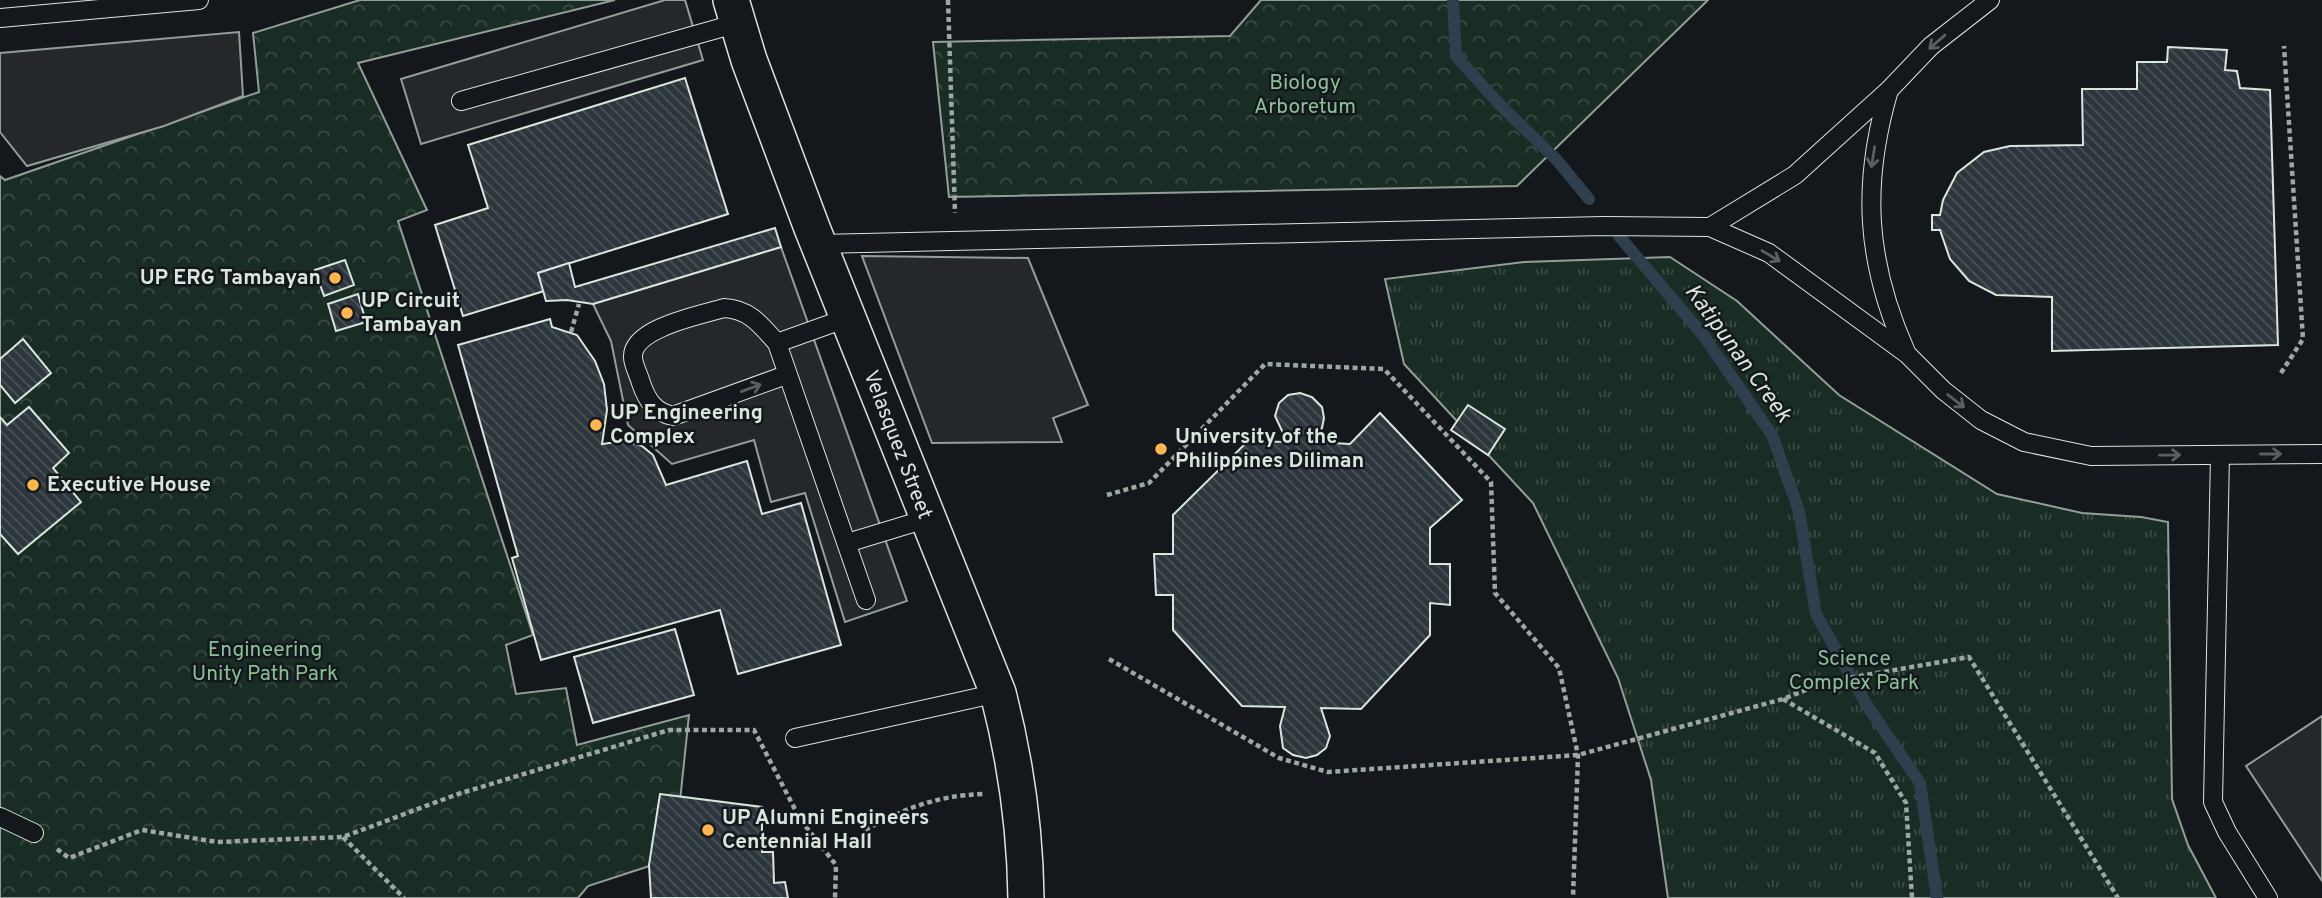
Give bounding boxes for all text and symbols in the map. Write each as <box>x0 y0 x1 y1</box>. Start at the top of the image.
one-way arrow <box>1928 34 1946 50</box>
park label: Biology Arboretum <box>1254 70 1356 121</box>
one-way arrow <box>1866 145 1879 168</box>
one-way arrow <box>1761 249 1781 263</box>
place label: UP ERG Tambayan <box>140 265 321 292</box>
marker: UP ERG Tambayan <box>327 270 343 286</box>
water label: Katipunan Creek <box>1677 279 1797 429</box>
place label: UP Circuit Tambayan <box>361 288 462 339</box>
marker: UP Circuit Tambayan <box>339 305 355 321</box>
street label: Velasquez Street <box>856 367 938 523</box>
one-way arrow <box>739 381 761 393</box>
one-way arrow <box>1947 393 1965 408</box>
place label: UP Engineering Complex <box>610 400 763 451</box>
marker: UP Engineering Complex <box>588 417 604 433</box>
place label: University of the Philippines Diliman <box>1175 424 1364 475</box>
marker: University of the Philippines Diliman <box>1153 441 1169 457</box>
one-way arrow <box>2259 447 2282 461</box>
one-way arrow <box>2159 448 2182 462</box>
place label: Executive House <box>47 472 211 499</box>
marker: Executive House <box>25 477 41 493</box>
park label: Engineering Unity Path Park <box>192 637 338 688</box>
park label: Science Complex Park <box>1789 646 1919 697</box>
place label: UP Alumni Engineers Centennial Hall <box>722 805 929 856</box>
marker: UP Alumni Engineers Centennial Hall <box>700 822 716 838</box>

